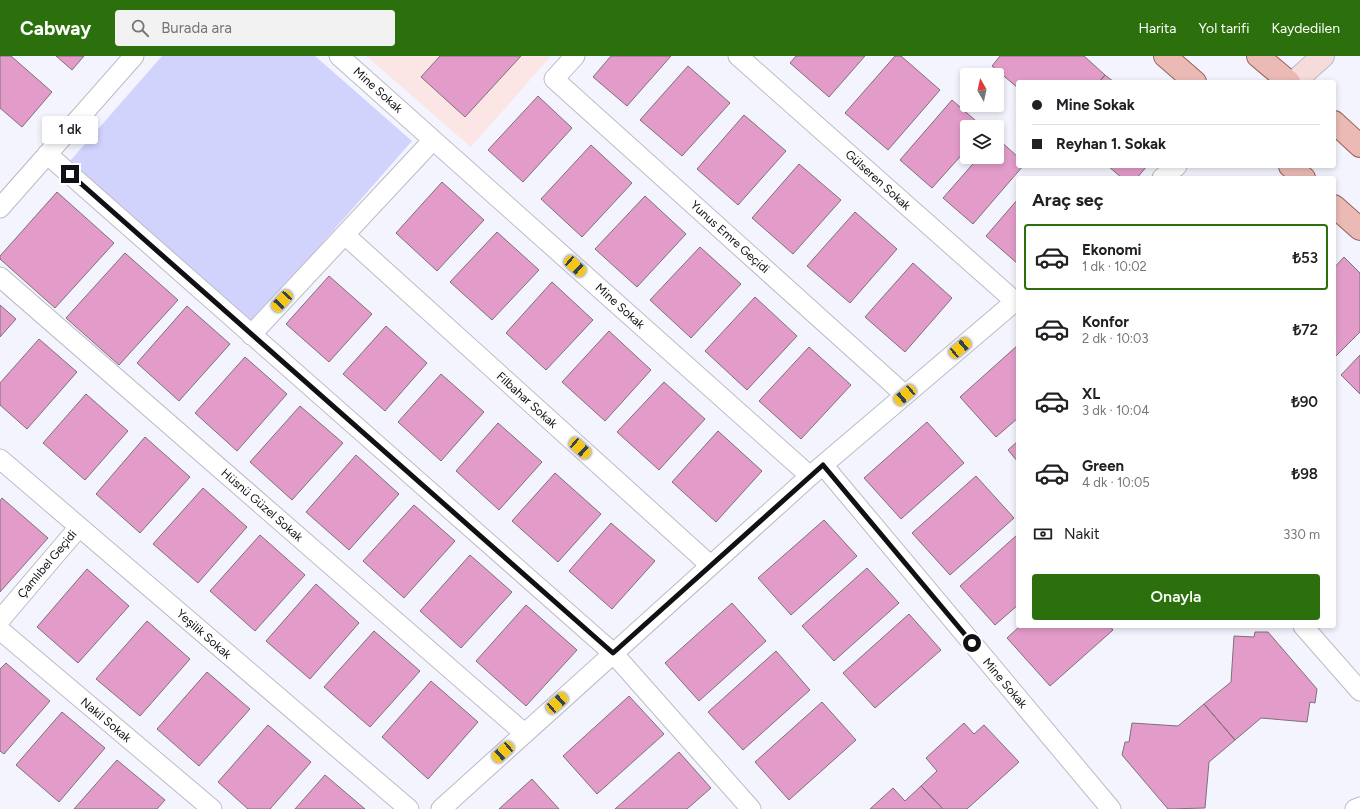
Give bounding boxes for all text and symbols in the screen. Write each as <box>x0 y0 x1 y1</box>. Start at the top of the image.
search box <box>115 10 395 46</box>
text: Cabway <box>20 17 91 40</box>
icon: search <box>129 17 151 39</box>
text: Burada ara <box>161 19 232 37</box>
text: Harita <box>1138 20 1176 37</box>
text: Yol tarifi <box>1198 20 1250 37</box>
text: Kaydedilen <box>1272 20 1340 37</box>
street label: Mine Sokak <box>351 64 406 116</box>
north arrow <box>960 68 1004 112</box>
map controls <box>960 68 1004 164</box>
text: Mine Sokak <box>1056 96 1135 114</box>
callout: 1 dk <box>42 116 98 144</box>
button: layers <box>960 120 1004 164</box>
text: 1 dk <box>59 122 81 137</box>
text: Reyhan 1. Sokak <box>1056 135 1166 153</box>
street label: Gülseren Sokak <box>843 147 914 213</box>
route end <box>61 165 79 183</box>
text: Araç seç <box>1032 189 1104 211</box>
street label: Yunus Emre Geçidi <box>688 198 772 276</box>
icon: car <box>1034 239 1070 275</box>
text: Ekonomi <box>1082 241 1141 259</box>
text: ₺53 <box>1292 249 1318 267</box>
car <box>562 254 588 278</box>
text: 1 dk · 10:02 <box>1082 259 1147 274</box>
street label: Mine Sokak <box>593 280 648 332</box>
car <box>269 288 295 314</box>
icon: car <box>1034 311 1070 347</box>
text: Konfor <box>1082 313 1129 331</box>
text: ₺72 <box>1293 321 1318 339</box>
text: 2 dk · 10:03 <box>1082 331 1149 346</box>
car <box>947 336 973 360</box>
street label: Filbahar Sokak <box>494 369 560 431</box>
car <box>892 383 918 407</box>
icon: car <box>1034 383 1070 419</box>
text: XL <box>1082 385 1100 403</box>
text: ₺90 <box>1291 393 1318 411</box>
text: 3 dk · 10:04 <box>1082 403 1149 418</box>
car <box>567 436 593 460</box>
icon: car <box>1034 455 1070 491</box>
text: Green <box>1082 457 1124 475</box>
text: ₺98 <box>1292 465 1318 483</box>
street label: Hüsnü Güzel Sokak <box>218 466 306 544</box>
text: 4 dk · 10:05 <box>1082 475 1150 490</box>
icon: cash <box>1032 523 1054 545</box>
text: Nakit <box>1064 525 1100 543</box>
street label: Çamlıbel Geçidi <box>15 527 79 601</box>
text: 330 m <box>1283 527 1320 542</box>
button: Onayla <box>1032 574 1320 620</box>
street label: Yeşilik Sokak <box>174 607 234 662</box>
route start <box>963 634 981 652</box>
street label: Mine Sokak <box>980 655 1030 711</box>
car <box>544 691 570 715</box>
street label: Nakil Sokak <box>78 695 134 745</box>
car <box>490 740 516 764</box>

